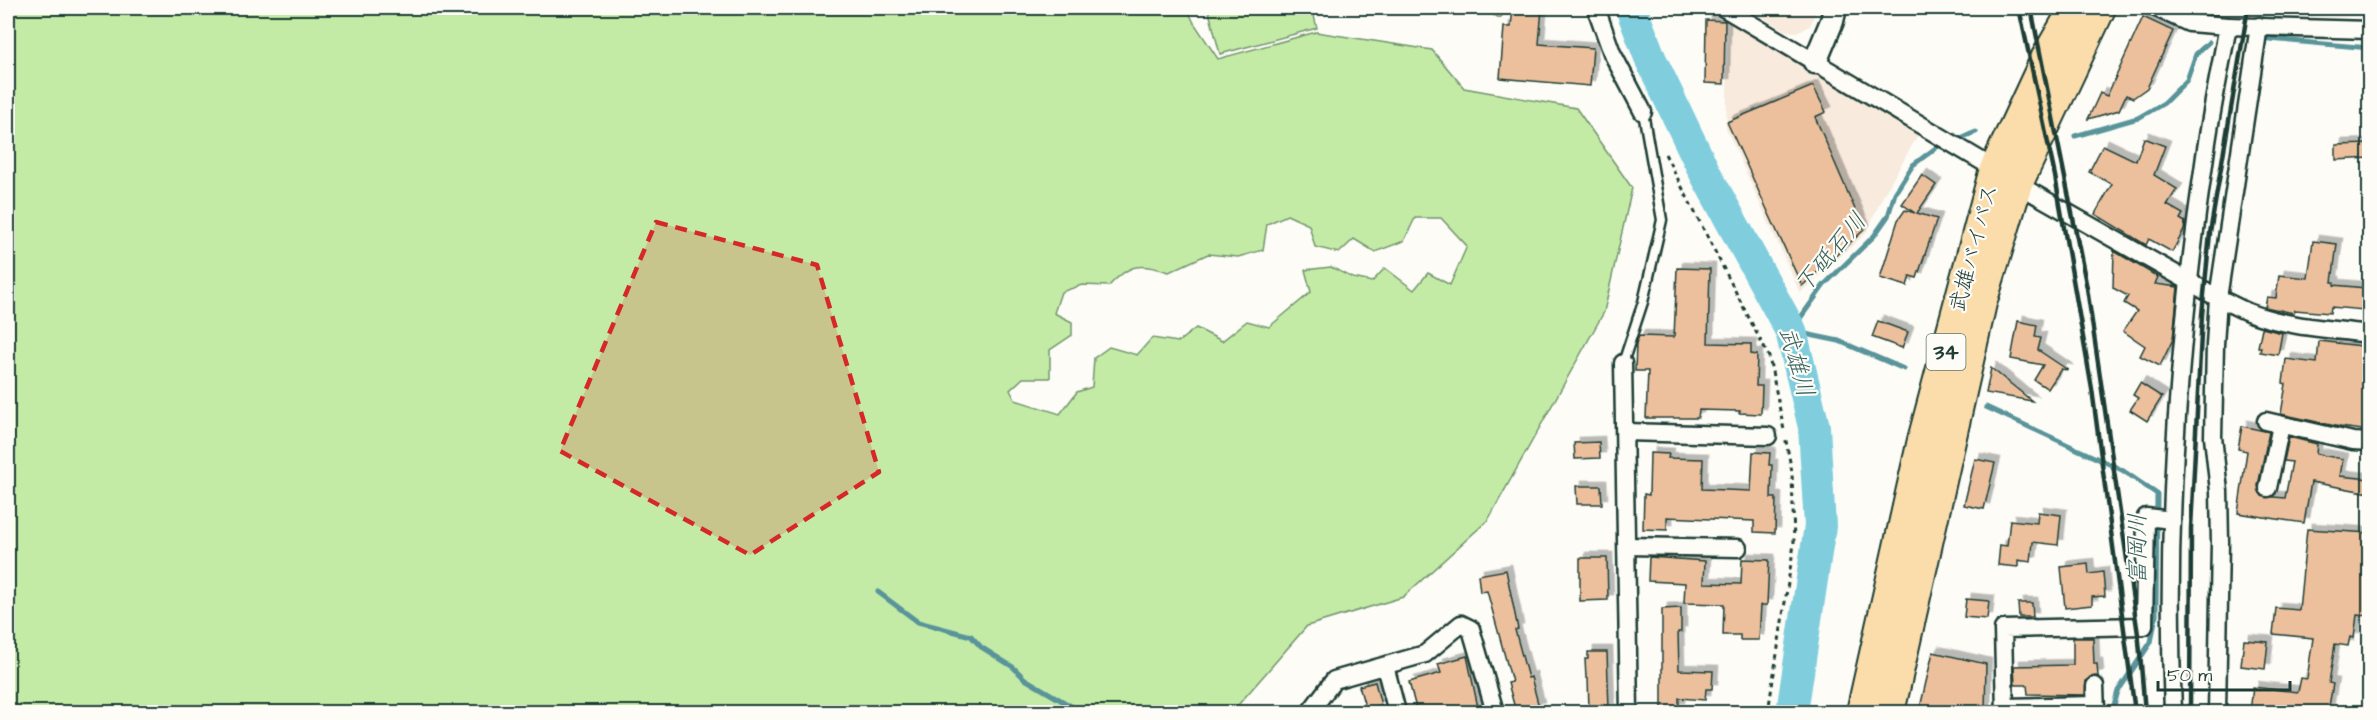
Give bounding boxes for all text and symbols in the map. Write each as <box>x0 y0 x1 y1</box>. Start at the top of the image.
street label: 武雄バイパス <box>1942 180 2006 316</box>
water label: 下砥石川 <box>1787 205 1875 301</box>
water label: 武雄川 <box>1770 323 1822 401</box>
road number: 34 <box>1926 334 1966 370</box>
water label: 富岡川 <box>2121 513 2155 585</box>
scale bar <box>2158 654 2290 692</box>
text: 50 m <box>2167 663 2212 688</box>

